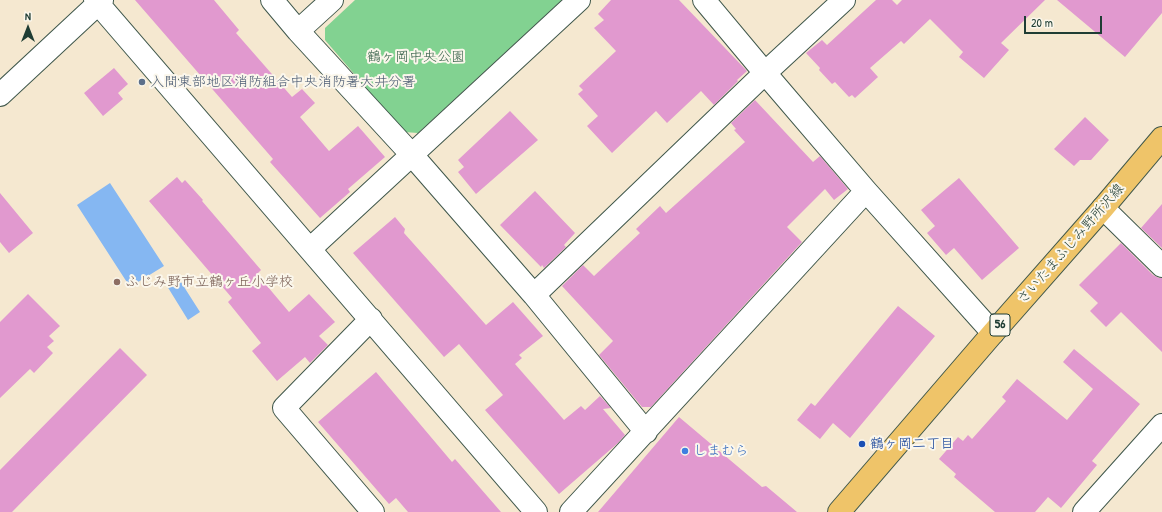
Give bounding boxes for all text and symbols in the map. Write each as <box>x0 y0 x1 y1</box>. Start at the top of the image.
north arrow <box>8 8 48 48</box>
scale bar <box>1026 8 1104 34</box>
text: N <box>25 9 31 23</box>
text: 20 m <box>1031 14 1053 31</box>
park label: 鶴ヶ岡中央公園 <box>367 49 465 65</box>
place label: 入間東部地区消防組合中央消防署大井分署 <box>150 74 416 90</box>
marker: 入間東部地区消防組合中央消防署大井分署 <box>137 77 147 87</box>
street label: さいたまふじみ野所沢線 <box>1014 180 1128 308</box>
place label: ふじみ野市立鶴ヶ丘小学校 <box>125 274 293 290</box>
marker: ふじみ野市立鶴ヶ丘小学校 <box>112 277 122 287</box>
road number: 56 <box>990 314 1010 336</box>
place label: 鶴ヶ岡二丁目 <box>870 436 954 452</box>
marker: 鶴ヶ岡二丁目 <box>857 439 867 449</box>
place label: しまむら <box>693 443 749 459</box>
marker: しまむら <box>680 446 690 456</box>

